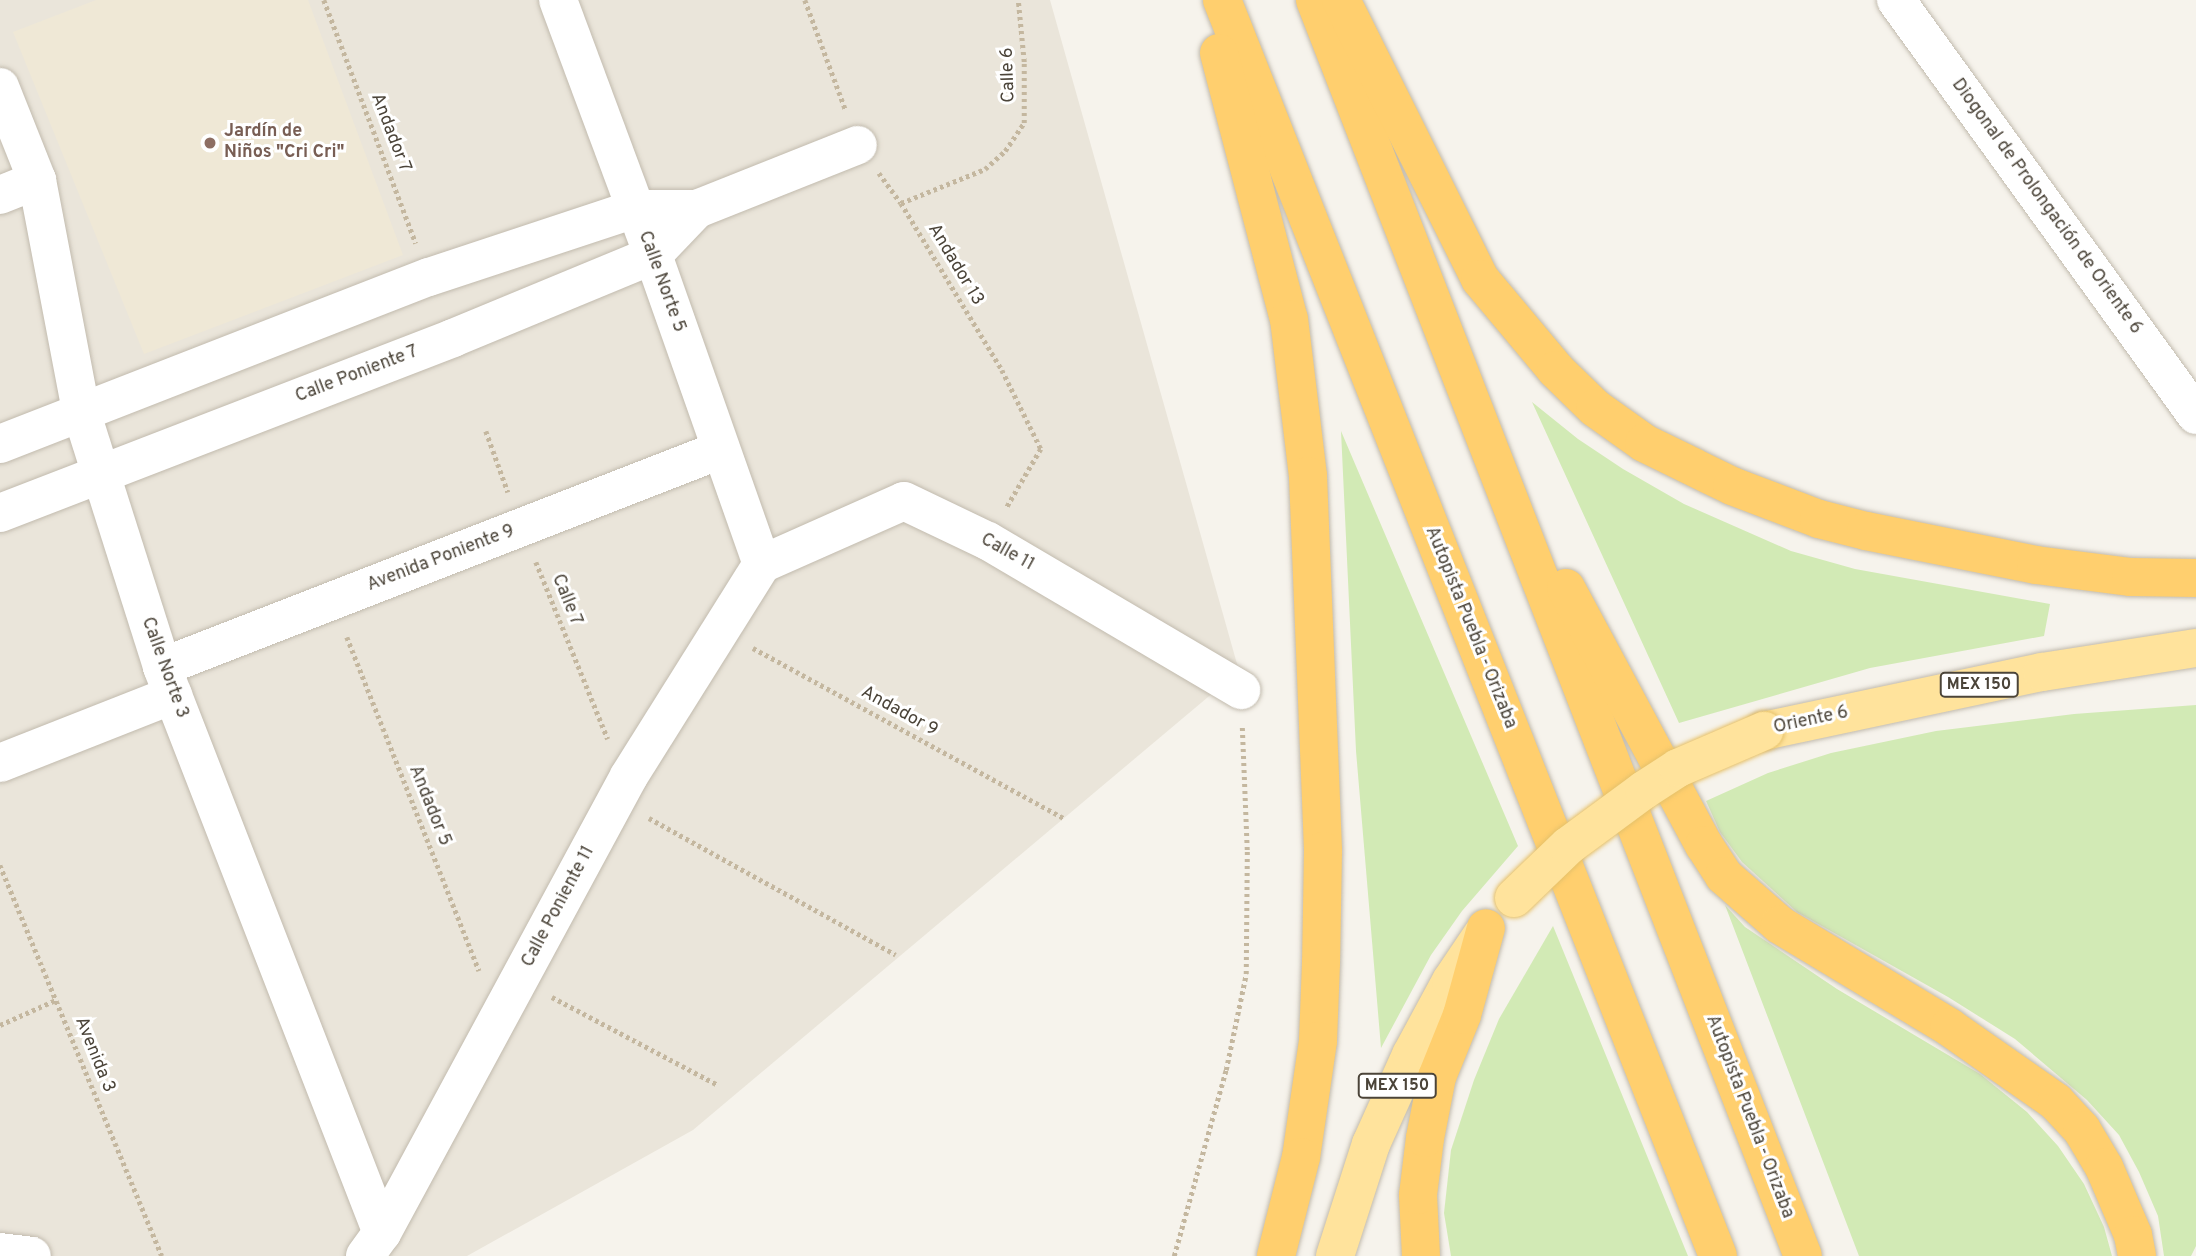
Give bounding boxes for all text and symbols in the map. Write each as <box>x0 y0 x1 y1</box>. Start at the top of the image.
street label: Calle 6 <box>997 47 1021 103</box>
street label: Diogonal de Prolongación de Oriente 6 <box>1946 75 2146 339</box>
street label: Andador 7 <box>365 90 415 176</box>
place label: Jardín de Niños "Cri Cri" <box>224 122 344 164</box>
marker: Jardín de Niños "Cri Cri" <box>202 135 218 151</box>
street label: Andador 13 <box>922 220 988 310</box>
street label: Calle Norte 5 <box>633 228 689 336</box>
street label: Calle Poniente 7 <box>292 342 422 408</box>
street label: Avenida Poniente 9 <box>364 521 518 597</box>
street label: Autopista Puebla - Orizaba <box>1420 524 1520 732</box>
street label: Calle 11 <box>976 530 1038 576</box>
street label: Calle 7 <box>546 571 586 629</box>
street label: Calle Norte 3 <box>136 615 192 721</box>
road number: MEX 150 <box>1939 672 2019 698</box>
street label: Andador 9 <box>857 682 941 742</box>
street label: Oriente 6 <box>1772 703 1850 739</box>
street label: Andador 5 <box>403 763 455 849</box>
street label: Calle Poniente 11 <box>518 843 600 971</box>
street label: Autopista Puebla - Orizaba <box>1700 1012 1798 1222</box>
street label: Avenida 3 <box>69 1014 119 1096</box>
road number: MEX 150 <box>1357 1074 1437 1098</box>

